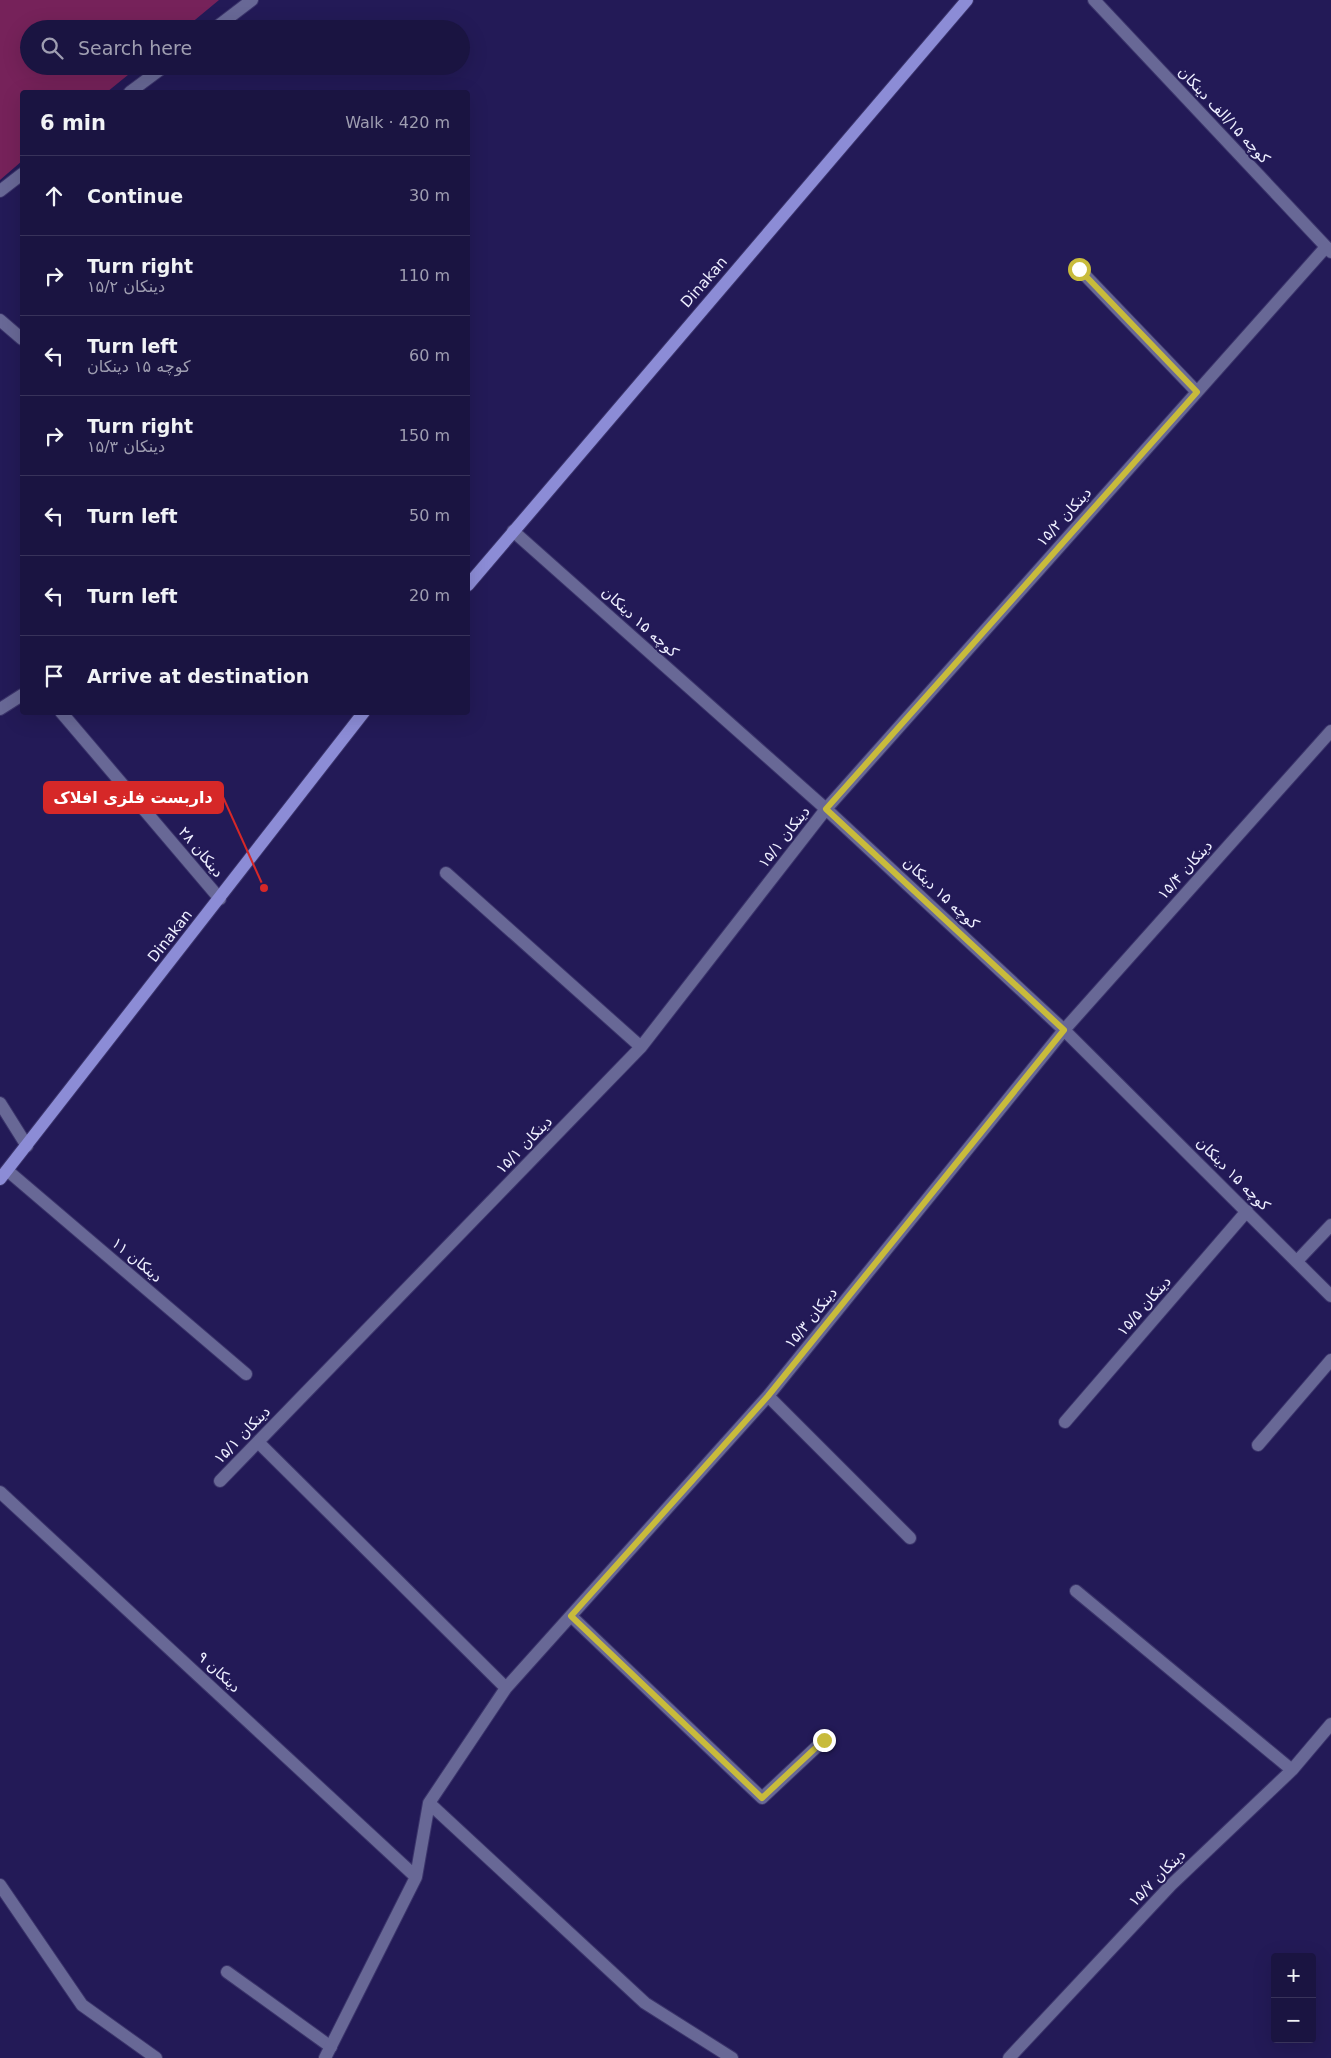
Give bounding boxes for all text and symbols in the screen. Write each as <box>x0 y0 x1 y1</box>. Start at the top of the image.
search box <box>20 20 470 75</box>
icon: search <box>38 34 66 62</box>
text: Search here <box>78 37 192 59</box>
street label: کوچه ۱۵/الف دینکان <box>1174 63 1274 168</box>
text: 6 min <box>40 111 106 135</box>
text: Walk · 420 m <box>345 113 450 132</box>
icon: ahead <box>40 182 68 210</box>
text: Continue <box>87 185 183 207</box>
text: 30 m <box>409 186 450 205</box>
street label: Dinakan <box>677 253 731 311</box>
text: Turn right <box>87 255 193 277</box>
route start <box>1068 258 1091 281</box>
icon: right <box>40 262 68 290</box>
text: 110 m <box>399 266 450 285</box>
text: ۱۵/۲ دینکان <box>87 277 165 296</box>
text: Turn left <box>87 335 178 357</box>
icon: left <box>40 342 68 370</box>
text: 60 m <box>409 346 450 365</box>
text: کوچه ۱۵ دینکان <box>87 357 191 376</box>
text: Turn right <box>87 415 193 437</box>
icon: right <box>40 422 68 450</box>
text: 150 m <box>399 426 450 445</box>
text: ۱۵/۳ دینکان <box>87 437 165 456</box>
street label: ۱۵/۲ دینکان <box>1033 484 1095 550</box>
icon: left <box>40 502 68 530</box>
text: Turn left <box>87 505 178 527</box>
text: 50 m <box>409 506 450 525</box>
icon: left <box>40 582 68 610</box>
street label: کوچه ۱۵ دینکان <box>598 583 683 662</box>
text: Turn left <box>87 585 178 607</box>
text: 20 m <box>409 586 450 605</box>
icon: arrive <box>40 662 68 690</box>
text: Arrive at destination <box>87 665 309 687</box>
callout: داربست فلزی افلاک <box>44 782 223 813</box>
text: داربست فلزی افلاک <box>53 788 213 807</box>
street label: ۱۵/۱ دینکان <box>754 803 814 871</box>
street label: ۲۸ دینکان <box>175 823 227 881</box>
street label: ۱۵/۴ دینکان <box>1154 837 1216 903</box>
street label: کوچه ۱۵ دینکان <box>899 853 983 933</box>
street label: Dinakan <box>144 906 196 966</box>
street label: ۱۵/۱ دینکان <box>492 1112 556 1178</box>
street label: کوچه ۱۵ دینکان <box>1192 1133 1274 1215</box>
street label: ۱۱ دینکان <box>108 1234 166 1286</box>
street label: ۱۵/۵ دینکان <box>1113 1272 1175 1340</box>
street label: ۱۵/۳ دینکان <box>781 1284 841 1352</box>
street label: ۱۵/۱ دینکان <box>210 1402 274 1468</box>
street label: ۹ دینکان <box>194 1648 244 1696</box>
route end <box>813 1729 836 1752</box>
street label: ۱۵/۷ دینکان <box>1125 1846 1189 1910</box>
map controls <box>1271 1953 1316 2043</box>
button: + <box>1271 1953 1316 1998</box>
button: − <box>1271 1998 1316 2043</box>

